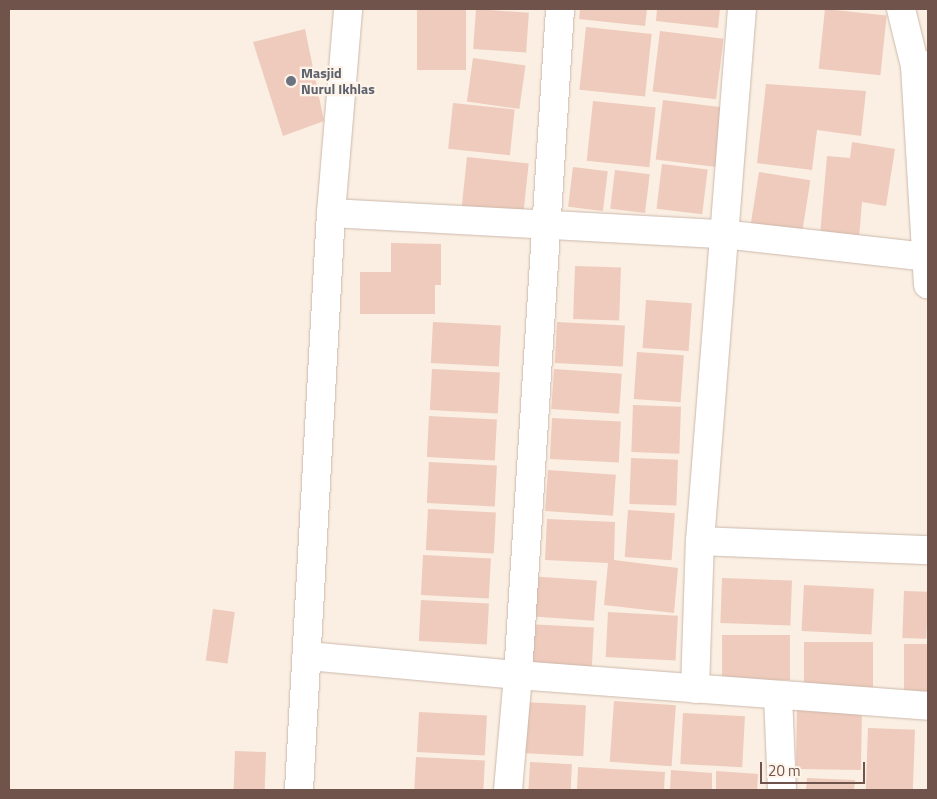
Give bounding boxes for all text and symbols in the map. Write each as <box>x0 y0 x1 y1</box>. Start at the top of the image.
place label: Masjid Nurul Ikhlas <box>301 65 375 98</box>
marker: Masjid Nurul Ikhlas <box>285 75 297 87</box>
scale bar <box>762 752 867 784</box>
text: 20 m <box>768 759 801 782</box>

